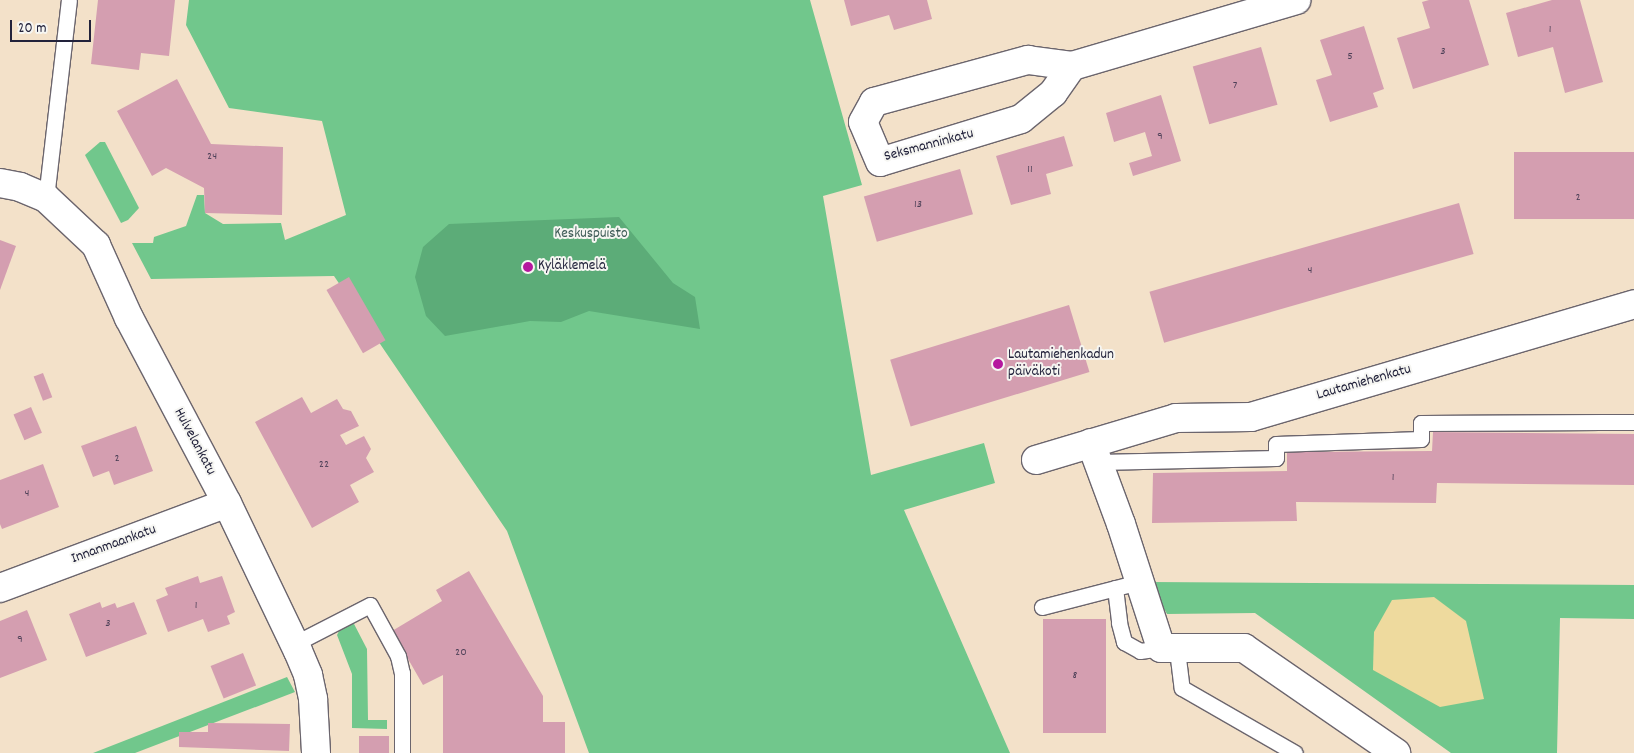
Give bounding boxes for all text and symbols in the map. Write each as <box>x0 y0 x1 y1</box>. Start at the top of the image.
scale bar <box>12 10 94 42</box>
text: 20 m <box>18 18 46 40</box>
house number: 1 <box>1549 23 1551 37</box>
house number: 3 <box>1440 45 1446 59</box>
house number: 5 <box>1347 50 1353 64</box>
house number: 7 <box>1233 79 1237 93</box>
street label: Seksmanninkatu <box>882 125 976 167</box>
house number: 9 <box>1157 130 1163 144</box>
house number: 24 <box>207 150 217 164</box>
house number: 11 <box>1027 163 1033 177</box>
house number: 2 <box>1575 191 1581 205</box>
house number: 13 <box>914 198 922 212</box>
park label: Keskuspuisto <box>554 226 628 244</box>
place label: Kyläklemelä <box>538 258 606 276</box>
marker: Kyläklemelä <box>522 261 534 273</box>
house number: 4 <box>1308 264 1312 278</box>
place label: Lautamiehenkadun päiväkoti <box>1008 346 1114 381</box>
marker: Lautamiehenkadun päiväkoti <box>992 358 1004 370</box>
street label: Lautamiehenkatu <box>1315 361 1413 405</box>
street label: Hulvelankatu <box>169 405 219 479</box>
house number: 2 <box>114 452 120 466</box>
house number: 22 <box>319 458 329 472</box>
house number: 1 <box>1392 471 1394 485</box>
house number: 4 <box>25 487 29 501</box>
street label: Innanmaankatu <box>69 521 159 569</box>
house number: 1 <box>195 599 197 613</box>
house number: 3 <box>105 617 111 631</box>
house number: 9 <box>17 633 23 647</box>
house number: 20 <box>455 646 467 660</box>
house number: 8 <box>1073 669 1077 683</box>

